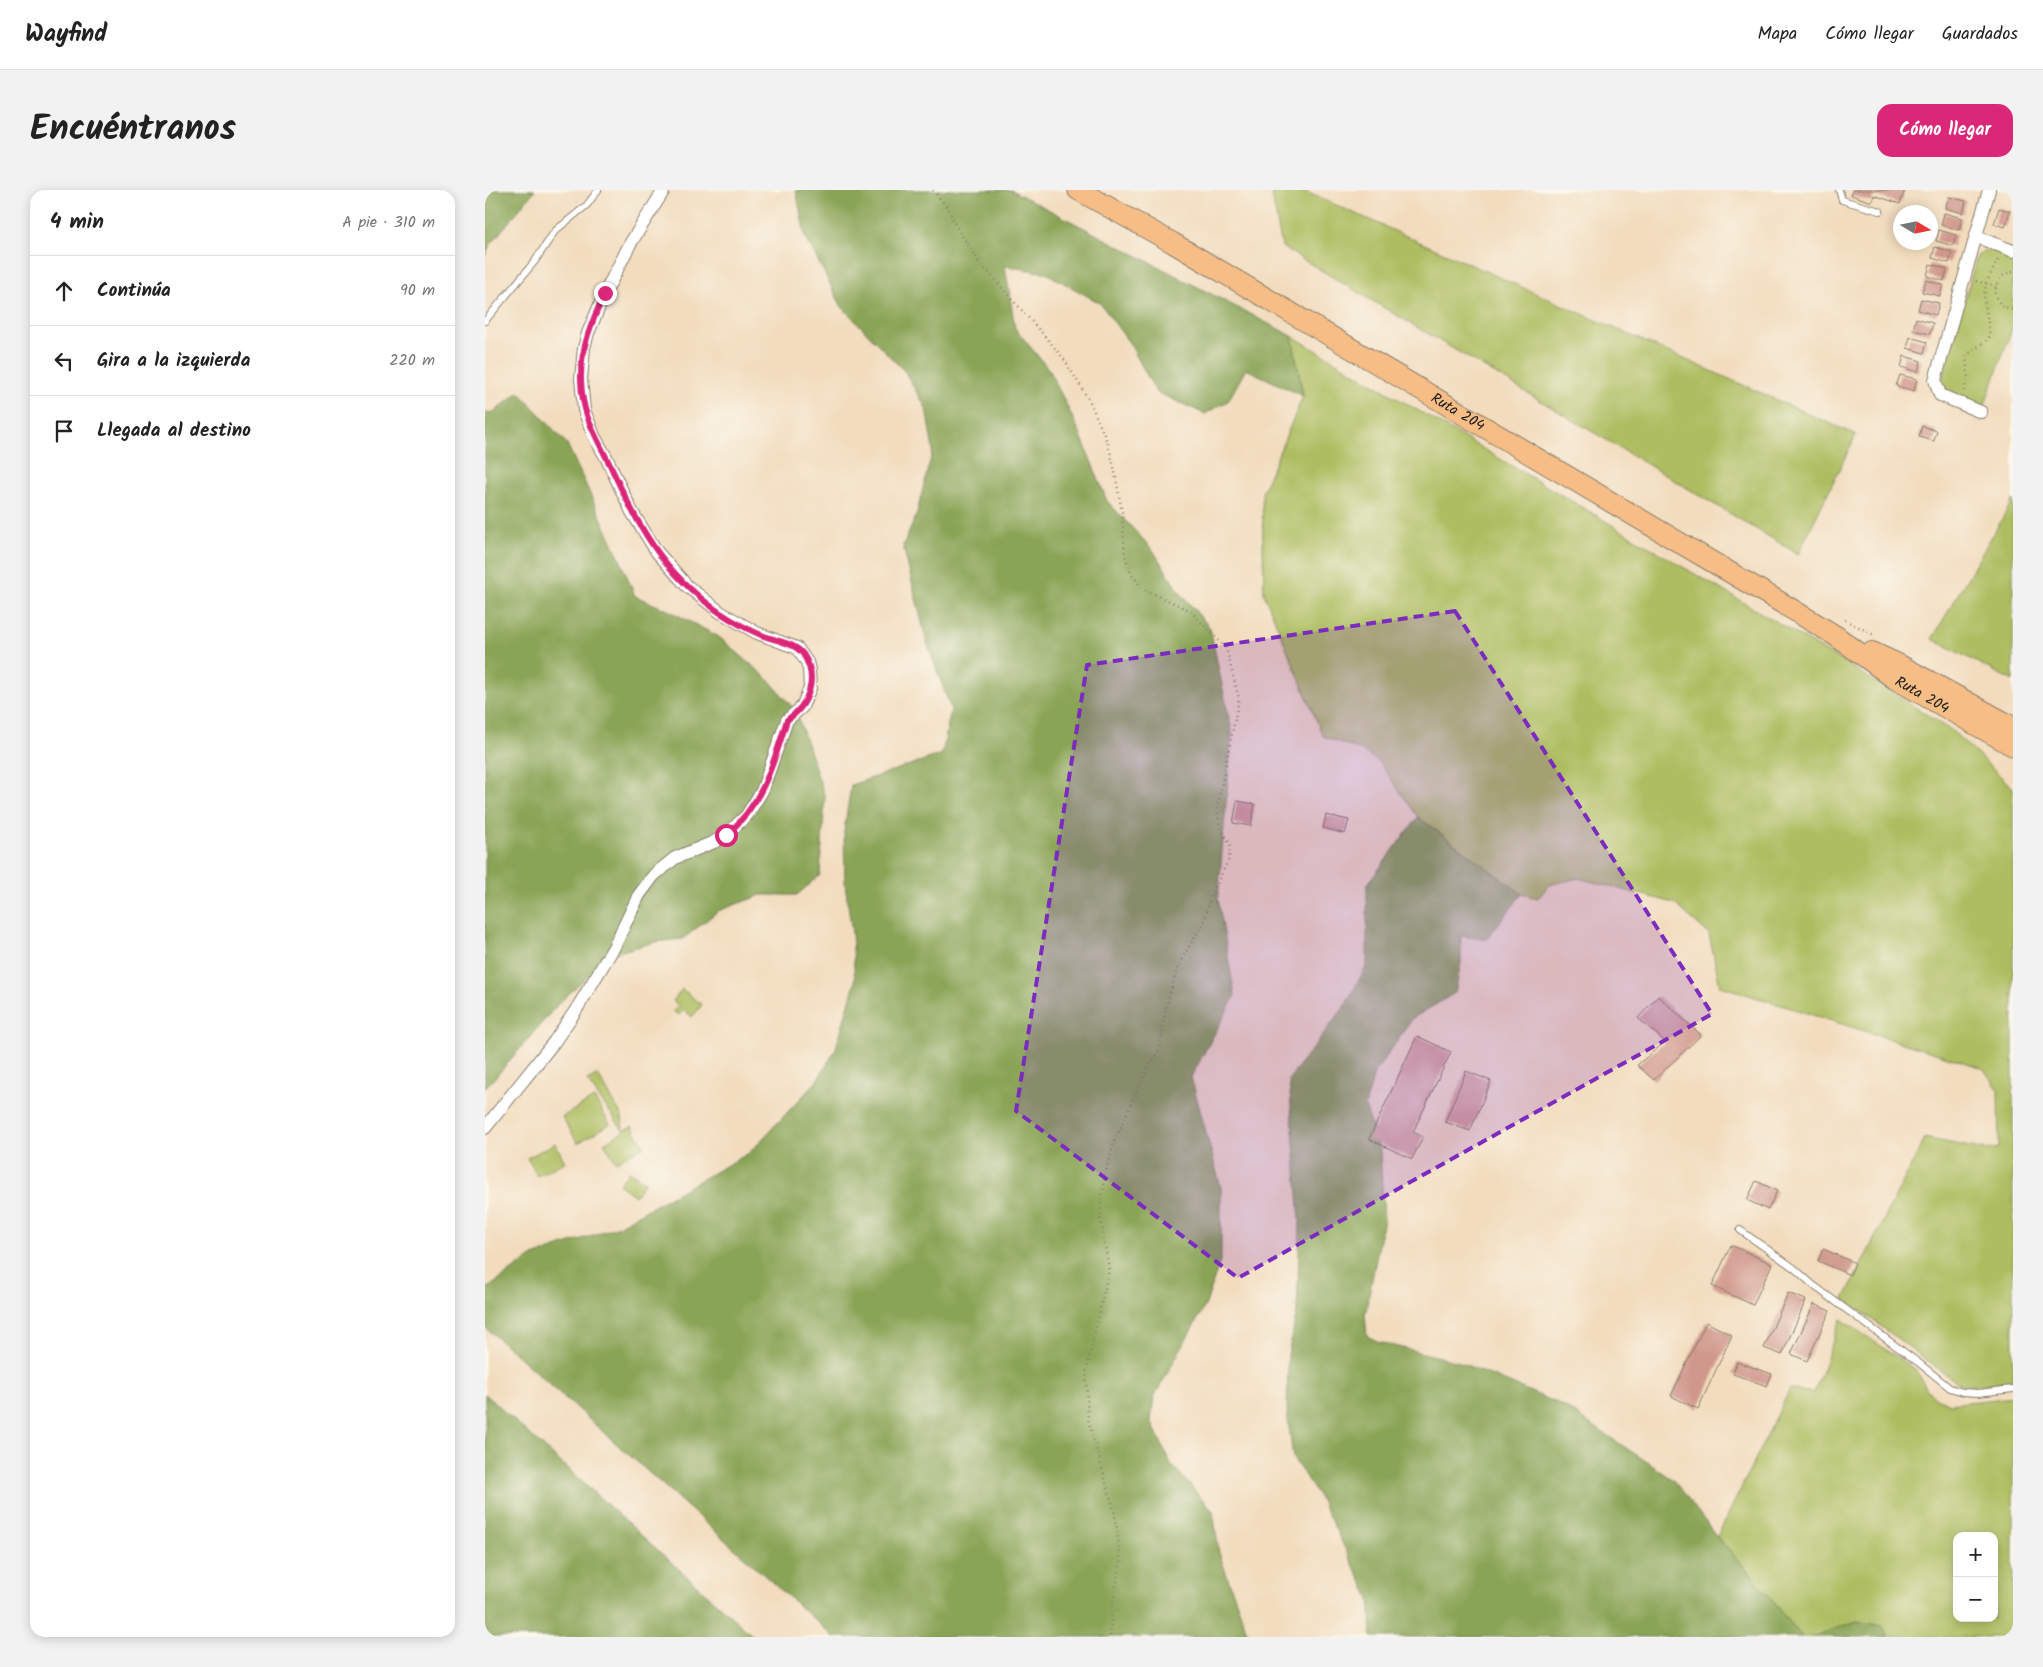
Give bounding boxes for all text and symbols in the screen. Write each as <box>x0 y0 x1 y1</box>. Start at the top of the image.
text: Wayfind <box>25 15 107 54</box>
text: Mapa <box>1758 20 1797 49</box>
text: Cómo llegar <box>1825 20 1914 49</box>
text: Guardados <box>1942 20 2018 49</box>
text: Encuéntranos <box>30 102 236 158</box>
button: Cómo llegar <box>1877 104 2013 157</box>
north arrow <box>1893 205 1938 250</box>
text: 4 min <box>50 206 104 239</box>
text: A pie · 310 m <box>342 210 435 235</box>
text: Continúa <box>97 276 171 306</box>
icon: ahead <box>50 277 78 305</box>
text: 90 m <box>400 278 435 303</box>
route end <box>594 282 617 305</box>
text: Gira a la izquierda <box>97 346 250 376</box>
icon: left <box>50 347 78 375</box>
text: 220 m <box>389 348 435 373</box>
street label: Ruta 204 <box>1426 387 1489 438</box>
text: Llegada al destino <box>97 416 251 446</box>
icon: arrive <box>50 417 78 445</box>
street label: Ruta 204 <box>1890 670 1954 721</box>
route start <box>715 824 738 847</box>
map controls <box>1953 1532 1998 1622</box>
button: + <box>1953 1532 1998 1577</box>
button: − <box>1953 1577 1998 1622</box>

